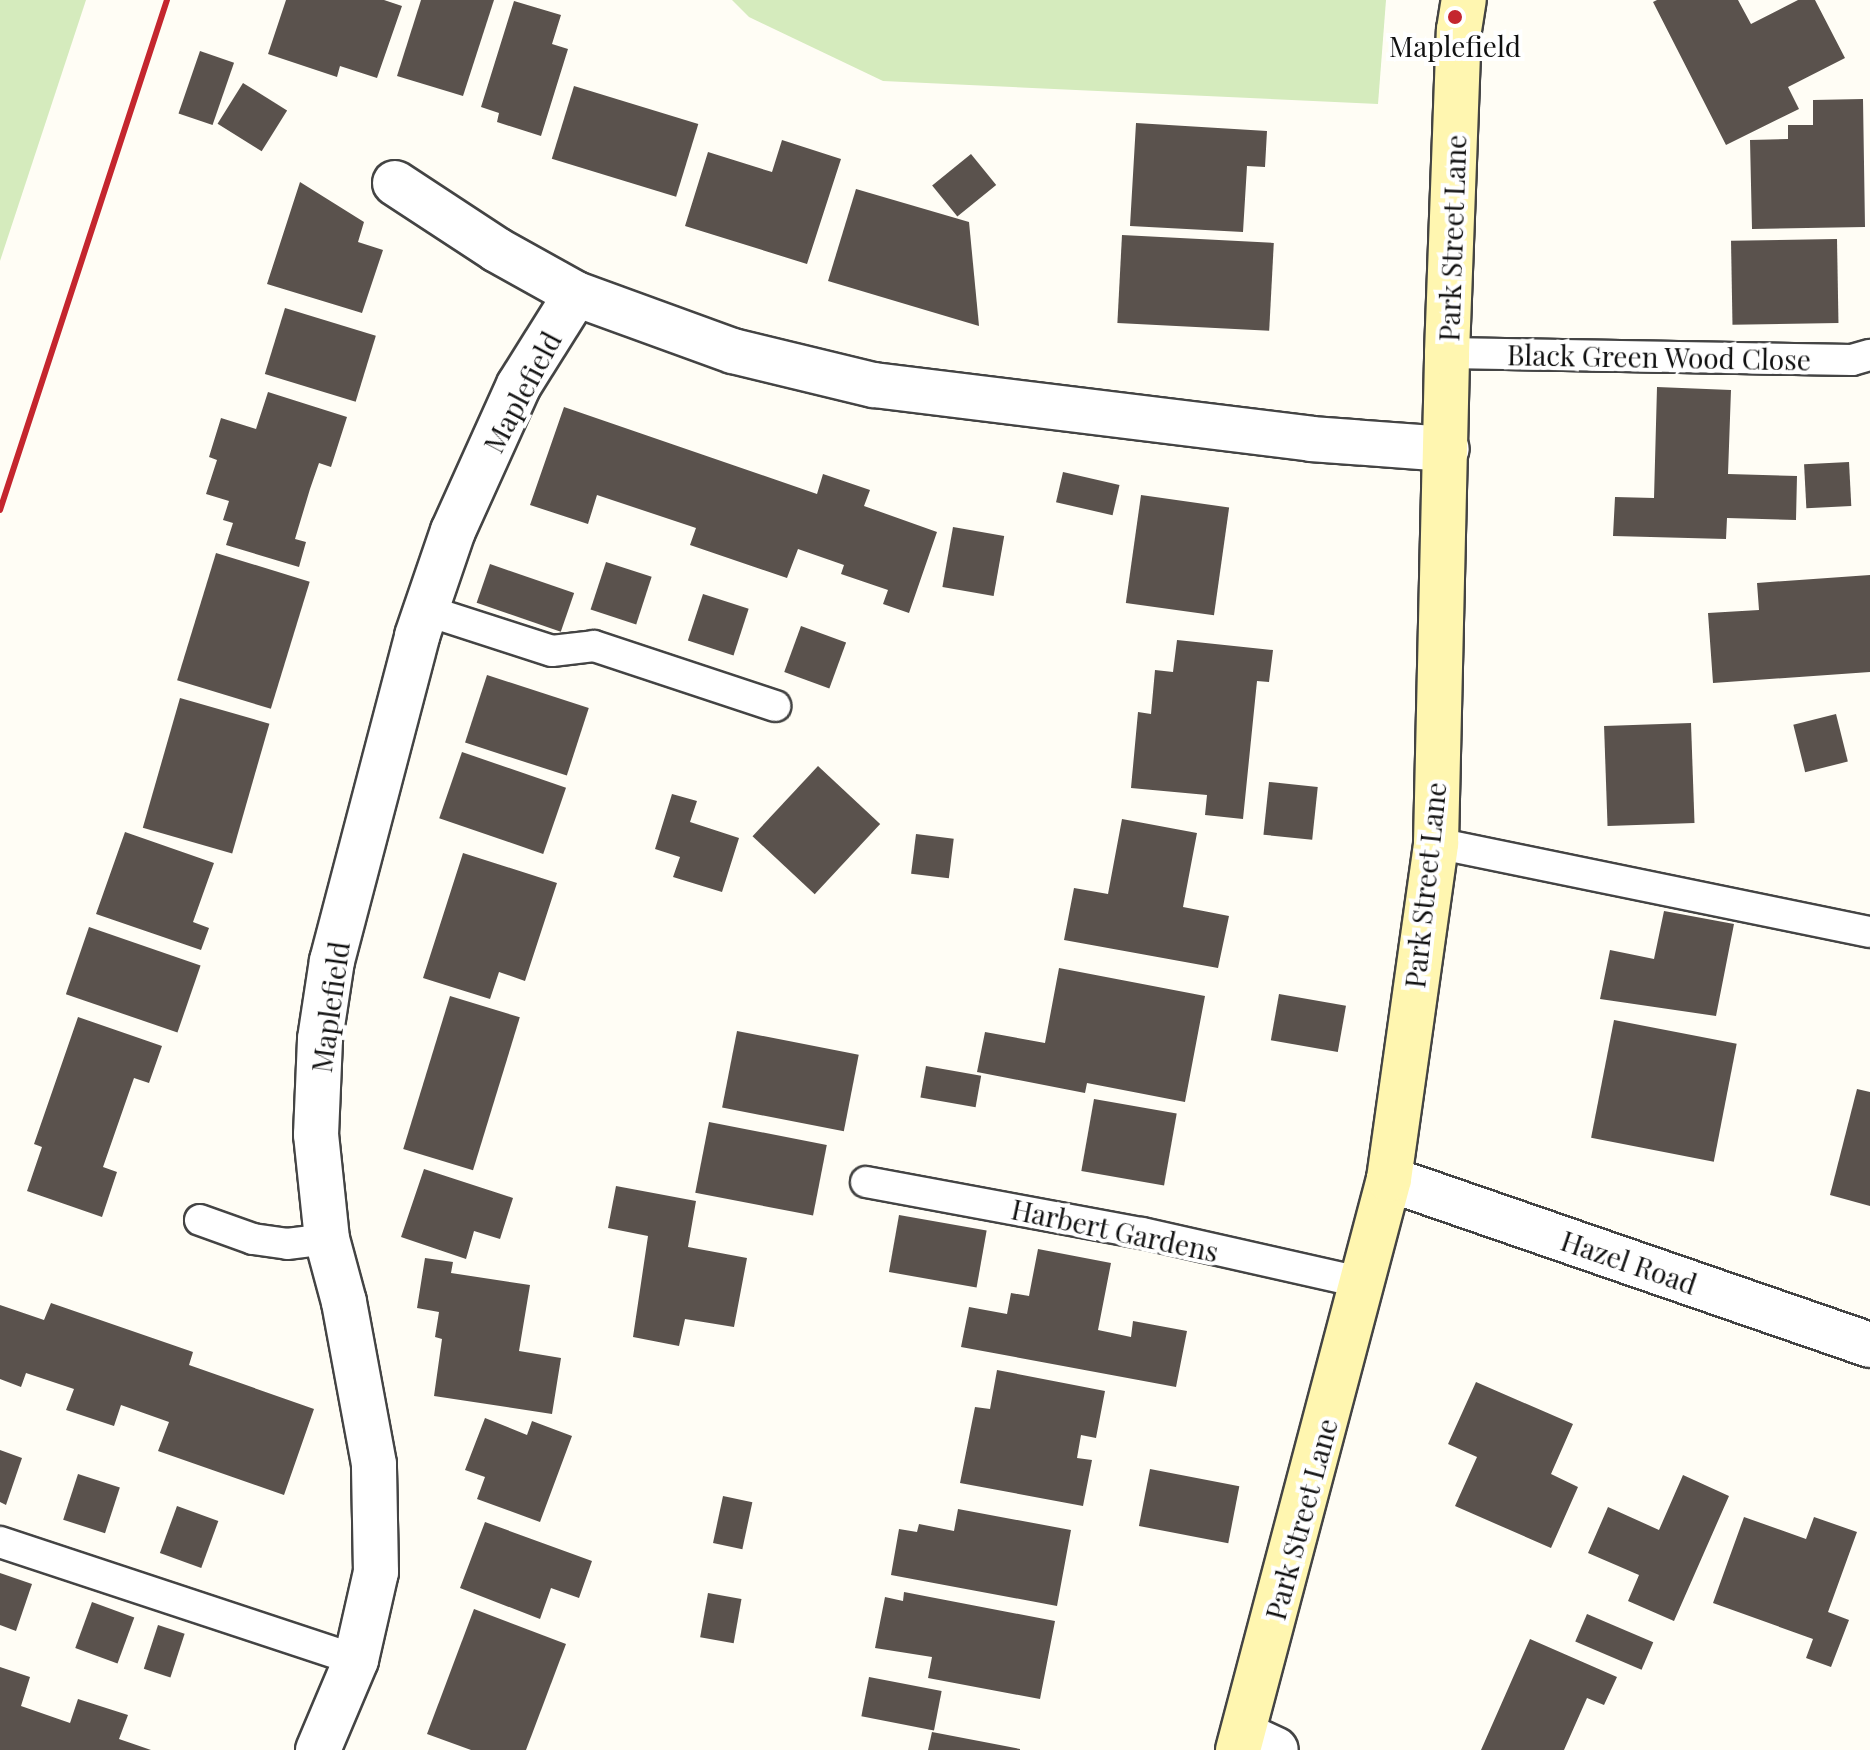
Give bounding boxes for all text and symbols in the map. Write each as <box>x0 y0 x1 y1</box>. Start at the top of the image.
marker: Maplefield <box>1446 8 1464 26</box>
place label: Maplefield <box>1389 29 1521 63</box>
street label: Park Street Lane <box>1432 134 1472 342</box>
street label: Maplefield <box>476 326 568 458</box>
street label: Black Green Wood Close <box>1506 338 1812 376</box>
street label: Park Street Lane <box>1397 780 1453 990</box>
street label: Maplefield <box>304 939 356 1075</box>
street label: Harbert Gardens <box>1008 1192 1222 1268</box>
street label: Hazel Road <box>1557 1223 1701 1301</box>
street label: Park Street Lane <box>1258 1414 1344 1624</box>

